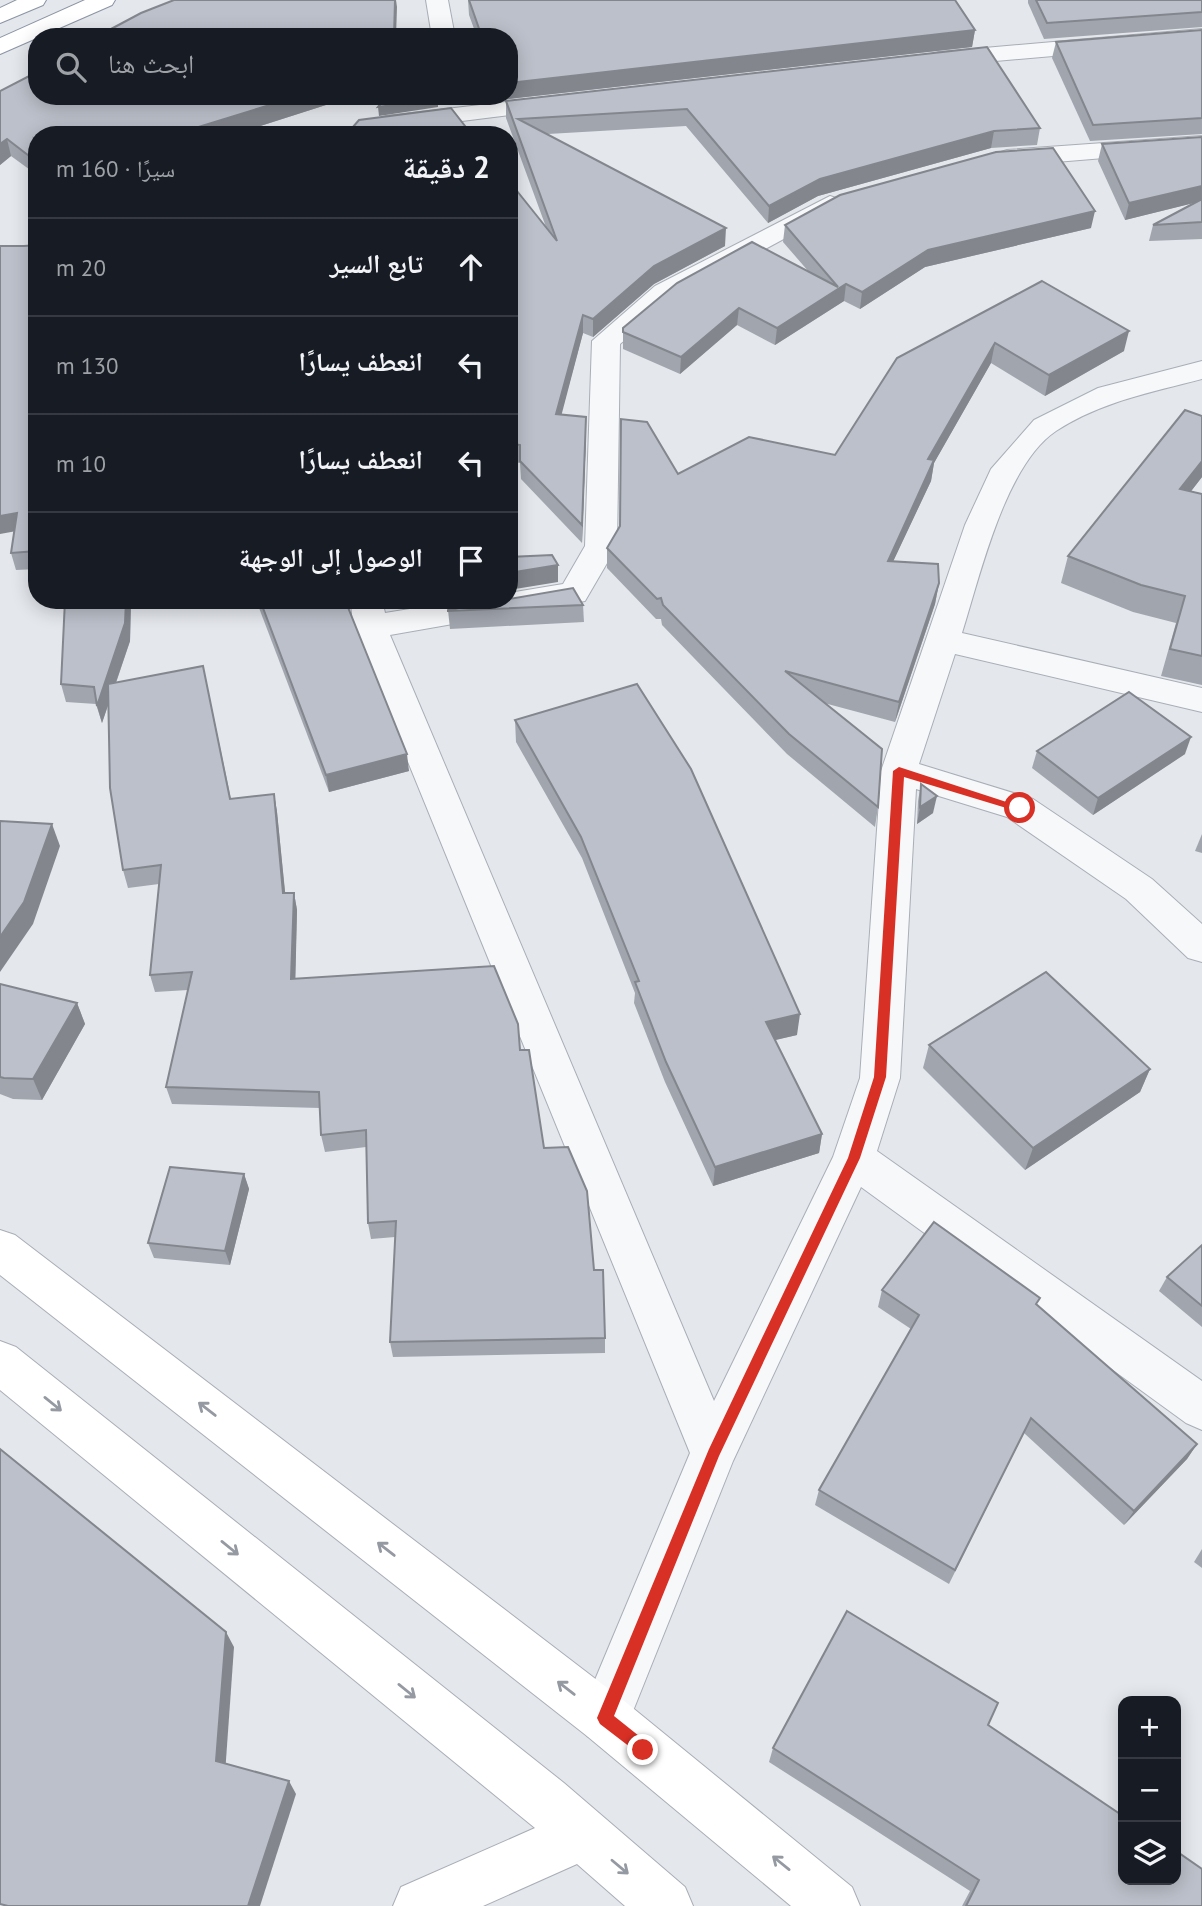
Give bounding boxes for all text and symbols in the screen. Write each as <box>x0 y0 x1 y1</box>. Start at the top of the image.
search box <box>28 28 518 105</box>
text: ابحث هنا <box>108 47 194 80</box>
icon: search <box>52 48 90 86</box>
text: 2 دقيقة <box>402 147 490 186</box>
text: سيرًا · 160 m <box>56 154 175 183</box>
text: تابع السير <box>330 247 423 280</box>
icon: ahead <box>452 248 490 286</box>
text: 20 m <box>56 253 106 282</box>
text: انعطف يسارًا <box>299 345 423 378</box>
icon: left <box>452 346 490 384</box>
text: 130 m <box>56 351 118 380</box>
text: انعطف يسارًا <box>299 443 423 476</box>
icon: left <box>452 444 490 482</box>
text: 10 m <box>56 449 106 478</box>
text: الوصول إلى الوجهة <box>239 541 423 574</box>
icon: arrive <box>452 542 490 580</box>
route start <box>1004 792 1035 823</box>
one-way arrow <box>44 1397 62 1412</box>
one-way arrow <box>198 1402 216 1417</box>
one-way arrow <box>220 1540 238 1555</box>
one-way arrow <box>378 1541 396 1556</box>
one-way arrow <box>558 1681 576 1696</box>
one-way arrow <box>397 1683 415 1698</box>
map controls <box>1118 1696 1181 1885</box>
button: + <box>1118 1696 1181 1759</box>
route end <box>627 1734 658 1765</box>
button: − <box>1118 1759 1181 1822</box>
button: layers <box>1118 1822 1181 1885</box>
one-way arrow <box>772 1855 790 1871</box>
one-way arrow <box>610 1859 628 1875</box>

